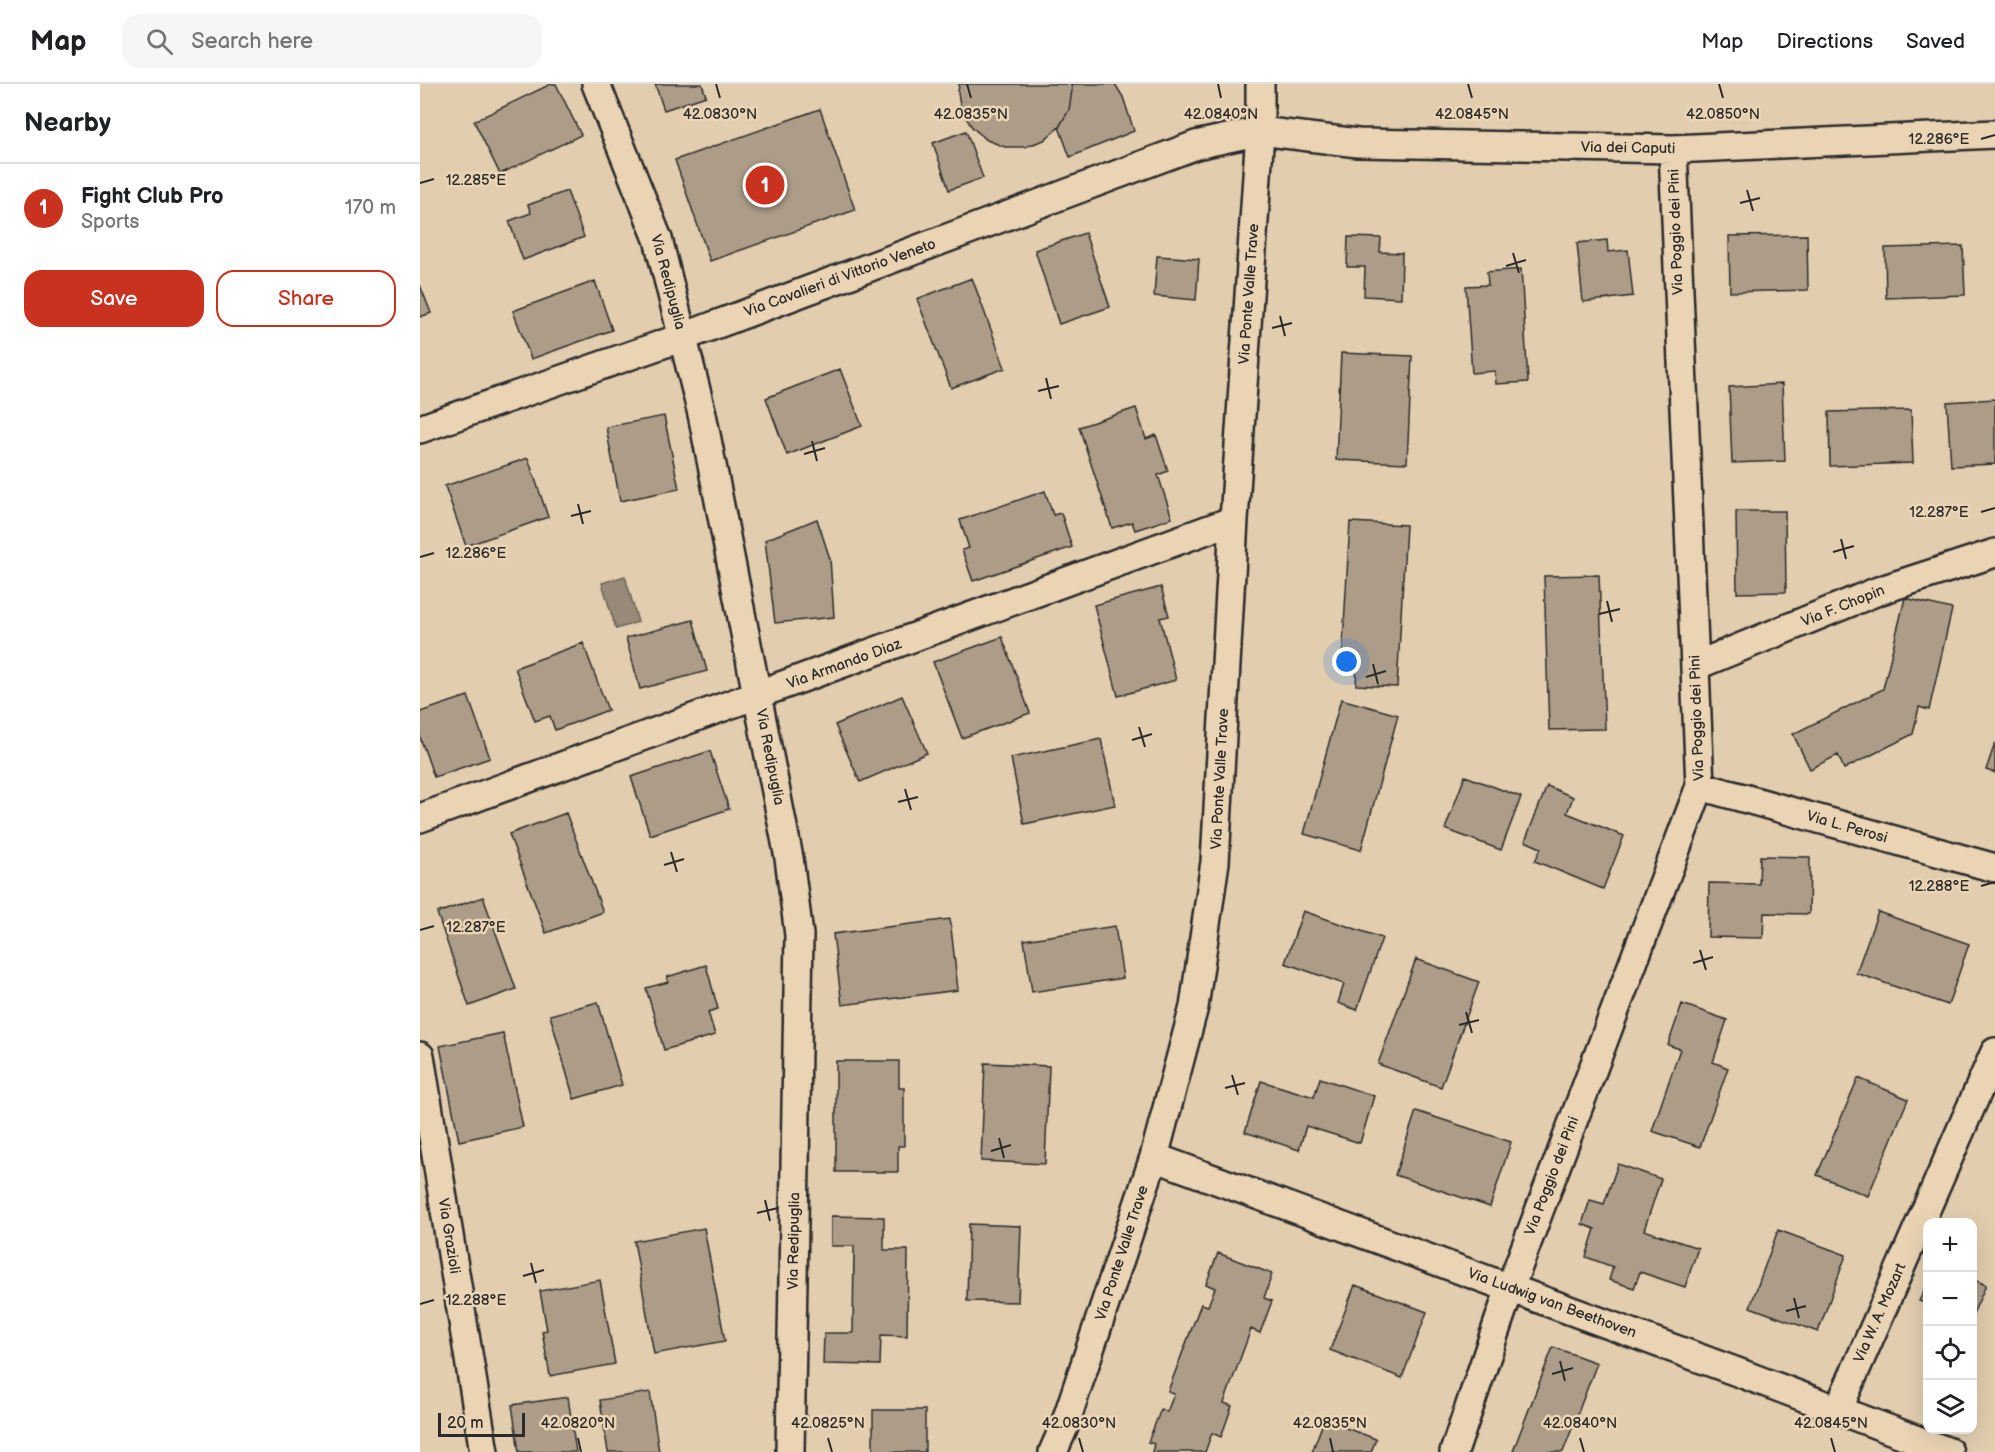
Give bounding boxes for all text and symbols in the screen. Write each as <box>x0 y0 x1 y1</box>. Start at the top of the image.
search box <box>122 14 542 68</box>
text: Map <box>30 25 86 58</box>
icon: search <box>143 25 176 58</box>
text: Search here <box>191 28 313 55</box>
text: Map <box>1701 29 1744 54</box>
text: Directions <box>1777 29 1873 54</box>
text: Saved <box>1906 29 1965 54</box>
text: 42.0830°N <box>683 105 757 124</box>
text: 42.0835°N <box>934 105 1008 124</box>
text: 42.0840°N <box>1184 105 1258 124</box>
text: 42.0845°N <box>1435 105 1509 124</box>
text: 42.0850°N <box>1686 105 1760 124</box>
text: Nearby <box>24 108 111 139</box>
text: 12.286°E <box>1909 130 1970 149</box>
street label: Via dei Caputi <box>1581 138 1675 158</box>
pin: 1 <box>746 162 784 208</box>
street label: Via Poggio dei Pini <box>1664 169 1688 295</box>
text: 12.285°E <box>446 171 506 190</box>
text: Fight Club Pro <box>81 183 224 210</box>
text: 1 <box>39 196 48 220</box>
text: 170 m <box>345 196 396 220</box>
text: Sports <box>81 210 139 234</box>
street label: Via Ponte Valle Trave <box>1235 223 1263 365</box>
street label: Via Redipuglia <box>646 232 690 332</box>
street label: Via Cavalieri di Vittorio Veneto <box>742 234 938 322</box>
button: Save <box>24 270 204 327</box>
button: Share <box>216 270 396 327</box>
text: 12.287°E <box>1909 503 1969 522</box>
text: 12.286°E <box>446 544 507 563</box>
street label: Via F. Chopin <box>1799 581 1887 631</box>
street label: Via Armando Diaz <box>784 634 905 694</box>
your location <box>1332 647 1361 676</box>
street label: Via Poggio dei Pini <box>1685 655 1709 781</box>
street label: Via Redipuglia <box>751 707 789 807</box>
street label: Via Ponte Valle Trave <box>1207 708 1233 850</box>
street label: Via L. Perosi <box>1804 806 1890 848</box>
text: 12.288°E <box>1909 877 1969 896</box>
text: 12.287°E <box>446 918 506 937</box>
street label: Via Poggio dei Pini <box>1521 1114 1583 1238</box>
street label: Via Ponte Valle Trave <box>1091 1183 1153 1323</box>
street label: Via Redipuglia <box>784 1192 804 1290</box>
street label: Via Grazioli <box>434 1197 464 1275</box>
map controls <box>1923 1218 1977 1434</box>
button: + <box>1923 1218 1977 1272</box>
street label: Via W. A. Mozart <box>1850 1260 1911 1366</box>
street label: Via Ludwig van Beethoven <box>1465 1264 1639 1342</box>
button: − <box>1923 1272 1977 1326</box>
text: 12.288°E <box>446 1291 506 1310</box>
button: locate <box>1923 1326 1977 1380</box>
button: layers <box>1923 1380 1977 1434</box>
scale bar <box>438 1410 525 1438</box>
text: 20 m <box>447 1414 483 1433</box>
text: 42.0820°N <box>541 1414 615 1433</box>
text: 42.0825°N <box>791 1414 865 1433</box>
text: 42.0830°N <box>1042 1414 1116 1433</box>
text: 42.0835°N <box>1293 1414 1367 1433</box>
text: 42.0840°N <box>1543 1414 1617 1433</box>
text: 42.0845°N <box>1794 1414 1868 1433</box>

